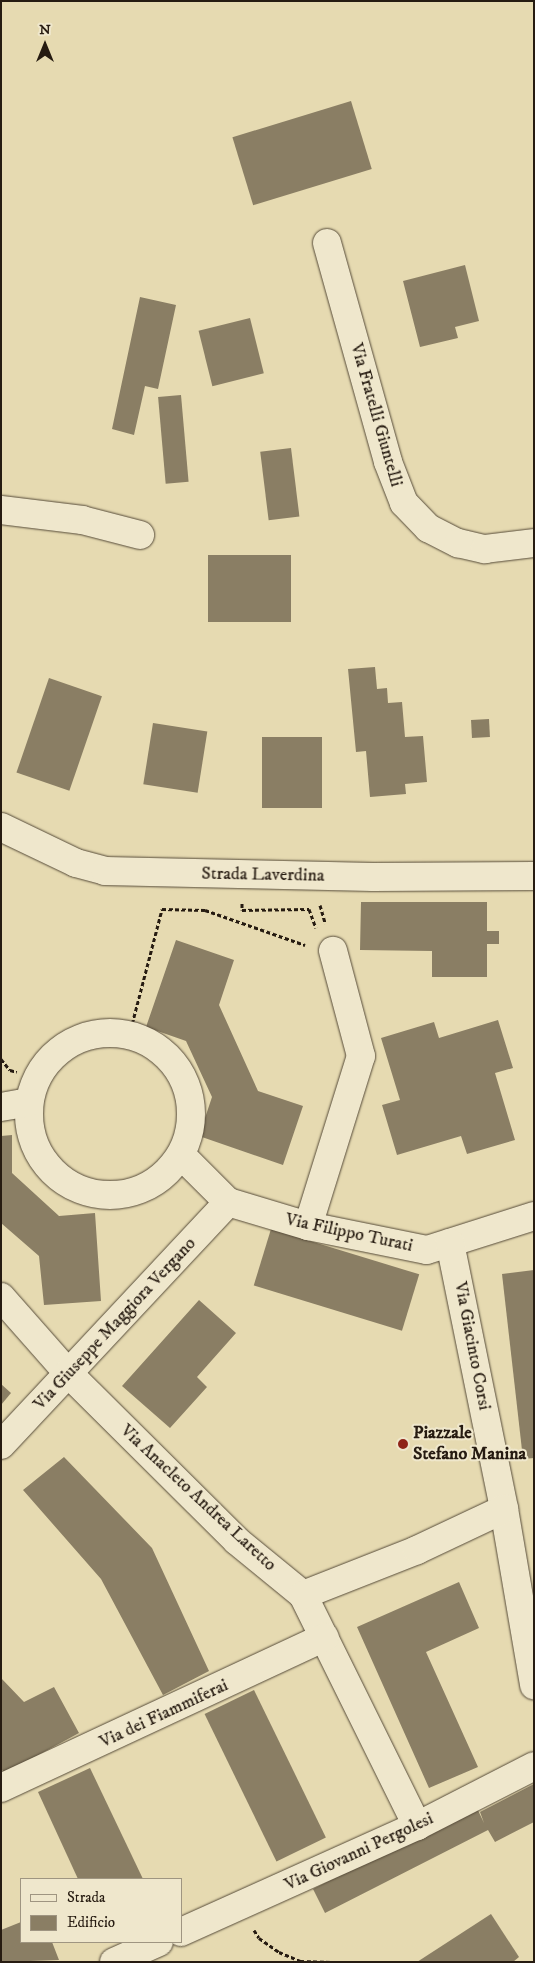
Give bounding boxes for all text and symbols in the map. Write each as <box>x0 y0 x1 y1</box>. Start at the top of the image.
north arrow <box>20 20 70 70</box>
text: N <box>39 21 51 39</box>
street label: Via Fratelli Giuntelli <box>345 341 407 489</box>
street label: Strada Laverdina <box>201 863 325 887</box>
street label: Via Filippo Turati <box>283 1209 415 1257</box>
street label: Via Giuseppe Maggiora Vergano <box>29 1233 201 1415</box>
street label: Via Giacinto Corsi <box>449 1280 495 1412</box>
street label: Via Anacleto Andrea Laretto <box>116 1420 280 1576</box>
place label: Piazzale Stefano Manina <box>413 1423 526 1466</box>
marker: Piazzale Stefano Manina <box>397 1438 409 1450</box>
street label: Via dei Fiammiferai <box>96 1675 232 1753</box>
street label: Via Giovanni Pergolesi <box>281 1808 437 1896</box>
legend <box>20 1878 182 1943</box>
text: Strada <box>67 1888 105 1907</box>
text: Edificio <box>67 1913 115 1932</box>

